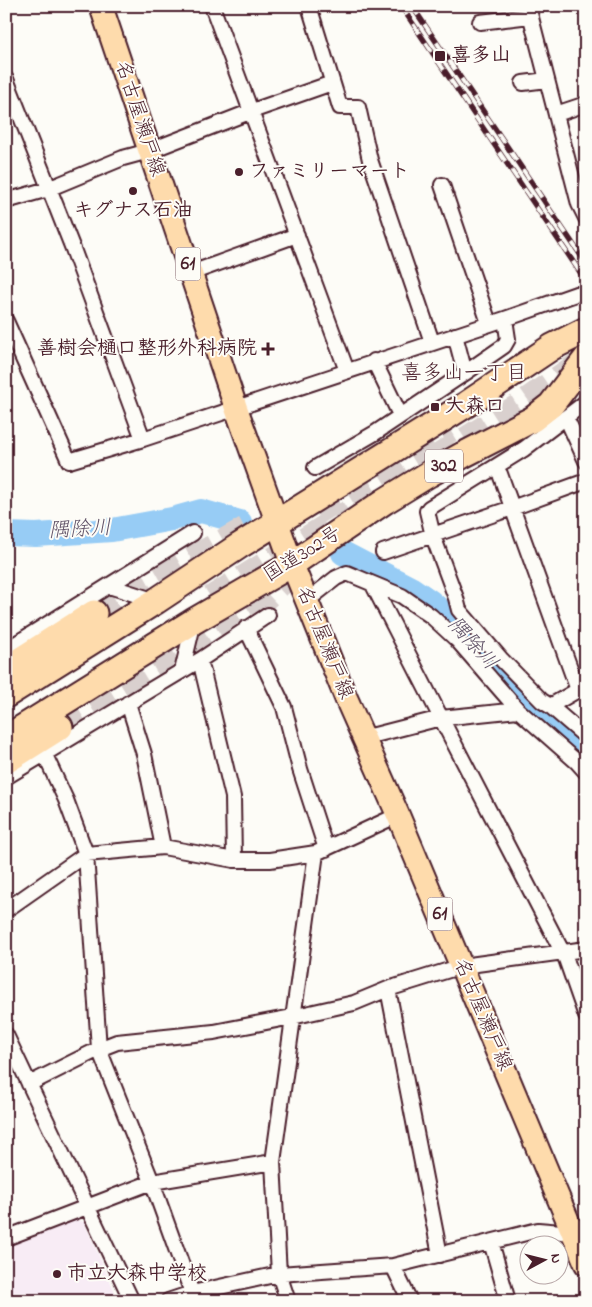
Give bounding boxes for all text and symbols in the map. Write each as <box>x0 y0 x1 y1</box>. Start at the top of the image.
place label: 喜多山 <box>451 42 511 71</box>
marker: 喜多山 <box>433 49 447 63</box>
street label: 名古屋瀬戸線 <box>107 57 171 181</box>
place label: ファミリーマート <box>249 158 410 187</box>
marker: ファミリーマート <box>233 166 245 178</box>
marker: キグナス石油 <box>127 185 139 197</box>
place label: キグナス石油 <box>73 197 193 226</box>
road number: 61 <box>176 248 200 280</box>
place label: 善樹会樋口整形外科病院 <box>37 335 257 364</box>
marker: 善樹会樋口整形外科病院 <box>261 342 275 356</box>
district label: 喜多山一丁目 <box>401 359 527 389</box>
place label: 大森口 <box>445 393 505 422</box>
marker: 大森口 <box>429 401 441 413</box>
road number: 302 <box>425 450 463 482</box>
water label: 隅除川 <box>48 513 112 547</box>
street label: 国道302号 <box>258 520 348 590</box>
street label: 名古屋瀬戸線 <box>288 582 360 704</box>
water label: 隅除川 <box>440 611 504 677</box>
road number: 61 <box>428 898 452 931</box>
street label: 名古屋瀬戸線 <box>445 954 519 1076</box>
north arrow <box>520 1234 570 1284</box>
text: N <box>544 1253 566 1265</box>
place label: 市立大森中学校 <box>67 1260 207 1289</box>
marker: 市立大森中学校 <box>51 1268 63 1280</box>

